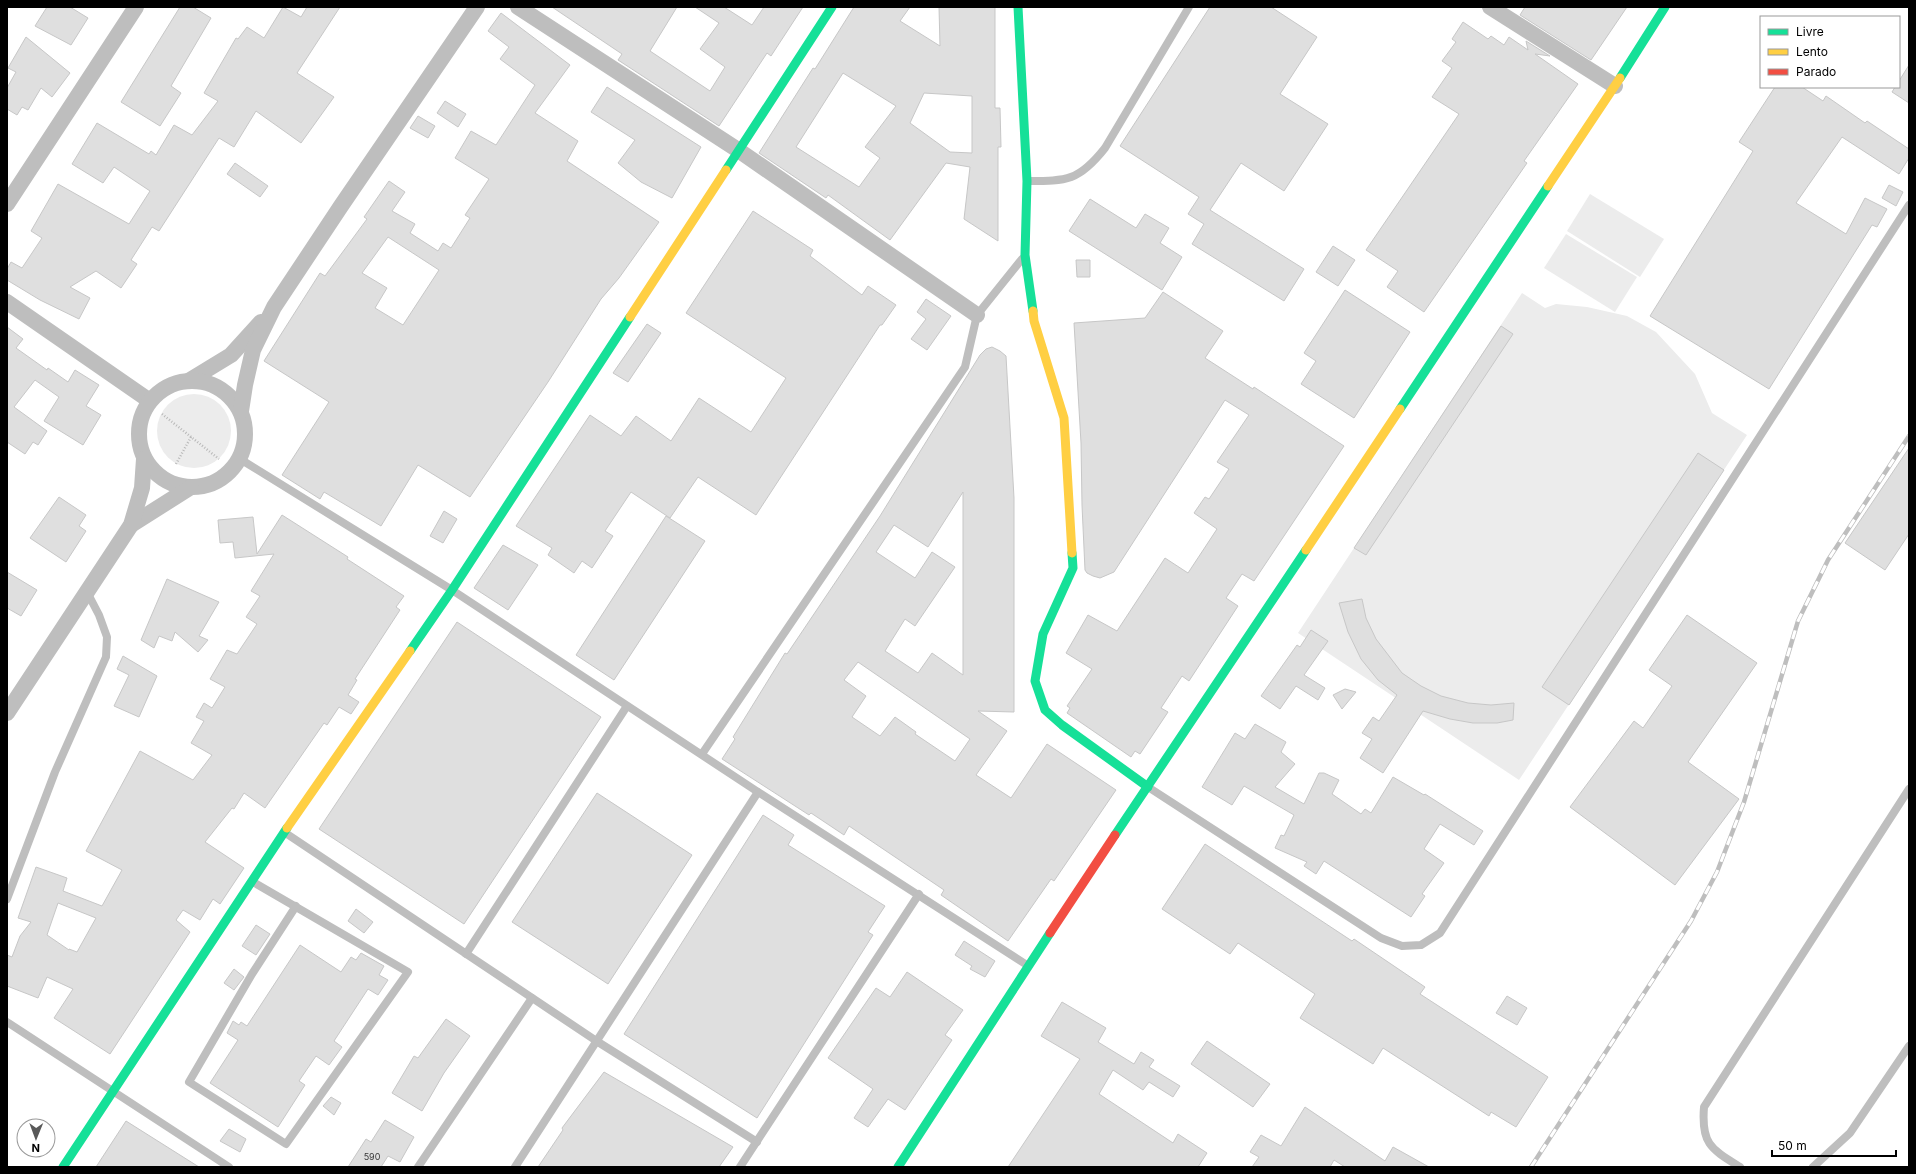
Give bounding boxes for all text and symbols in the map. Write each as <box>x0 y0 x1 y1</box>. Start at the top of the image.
legend <box>1760 16 1900 88</box>
text: Livre <box>1796 24 1824 39</box>
text: Lento <box>1796 44 1828 59</box>
text: Parado <box>1796 64 1836 79</box>
north arrow <box>16 1118 56 1158</box>
scale bar <box>1772 1132 1896 1158</box>
text: 50 m <box>1778 1138 1807 1153</box>
text: N <box>32 1141 40 1155</box>
house number: 590 <box>364 1151 381 1162</box>

